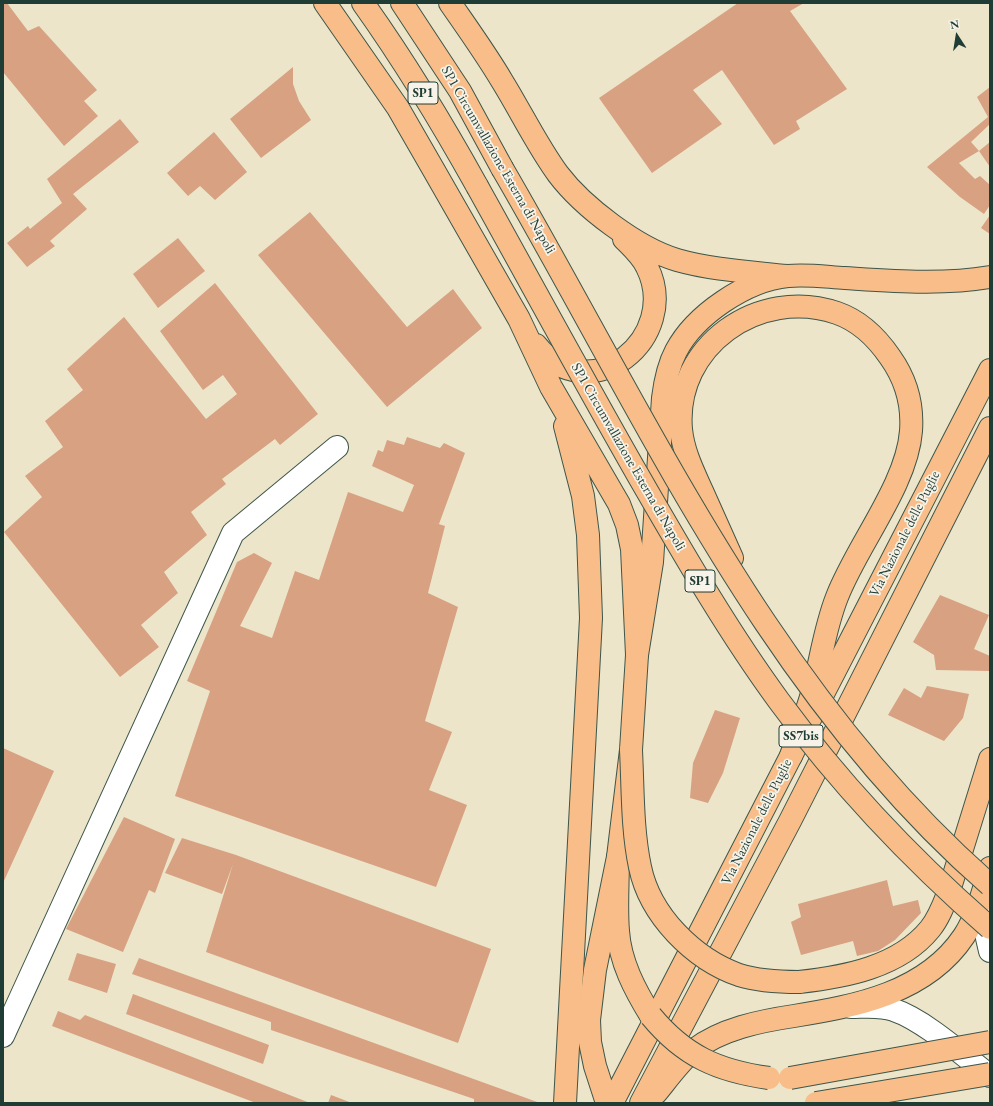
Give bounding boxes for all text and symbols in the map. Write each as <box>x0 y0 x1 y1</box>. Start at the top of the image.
north arrow <box>937 16 977 56</box>
text: N <box>949 16 960 32</box>
street label: SP1 Circumvallazione Esterna di Napoli <box>437 63 559 257</box>
road number: SP1 <box>408 82 438 104</box>
street label: SP1 Circumvallazione Esterna di Napoli <box>567 360 689 554</box>
street label: Via Nazionale delle Puglie <box>866 468 944 600</box>
road number: SP1 <box>685 570 715 592</box>
road number: SS7bis <box>779 725 823 747</box>
street label: Via Nazionale delle Puglie <box>718 756 796 888</box>

